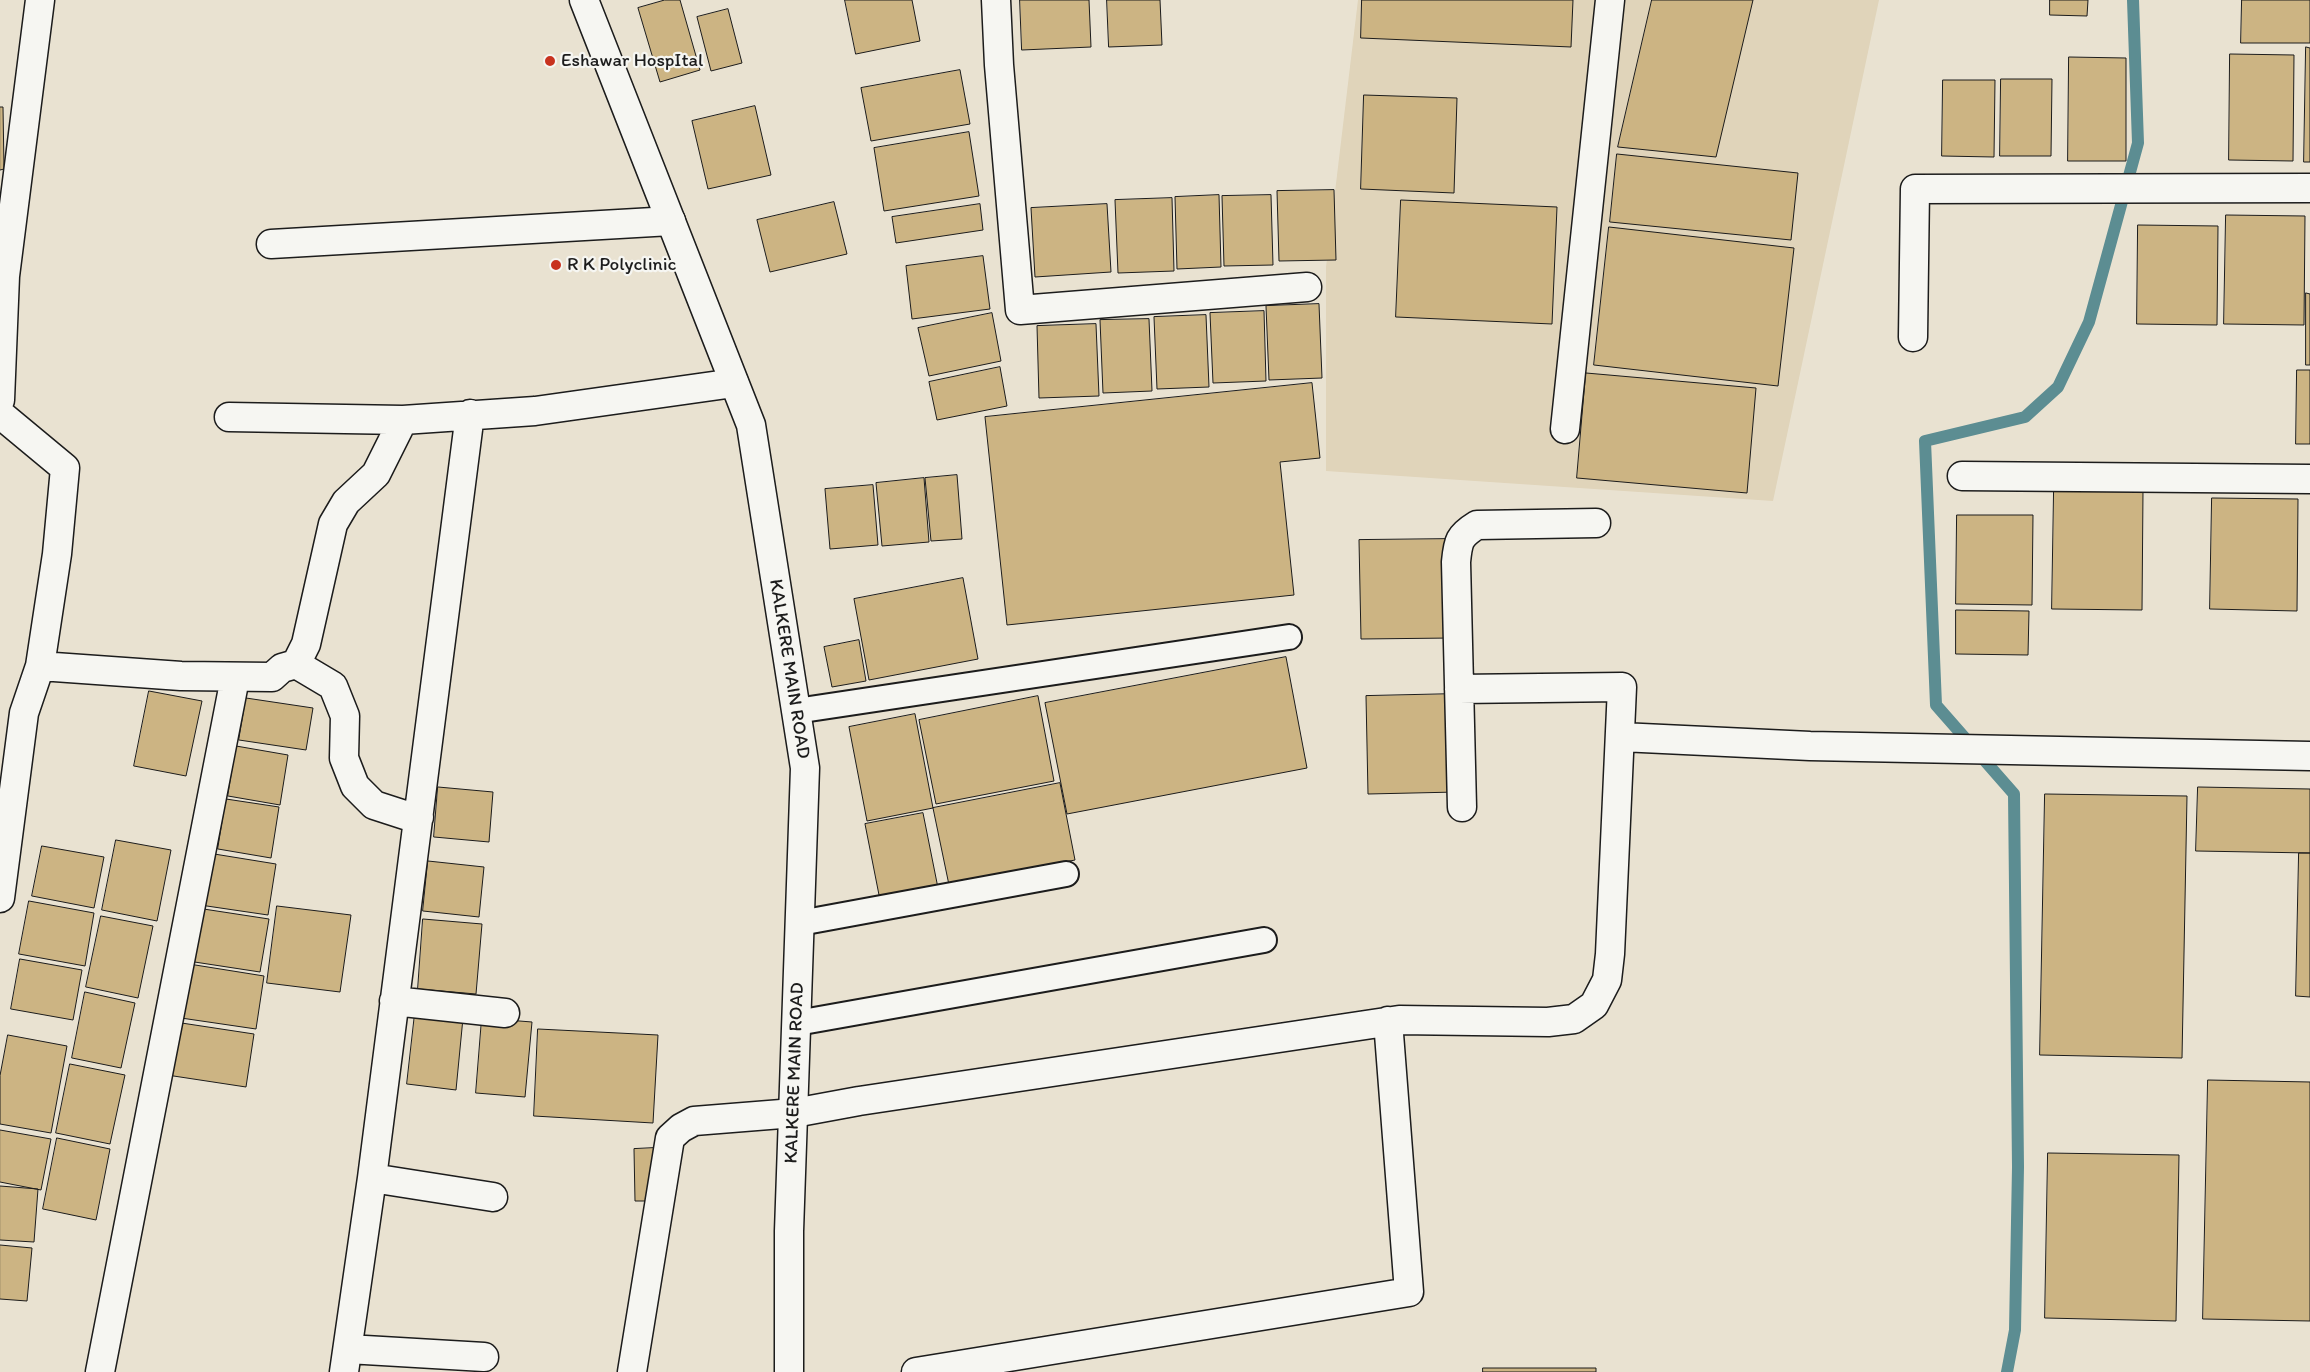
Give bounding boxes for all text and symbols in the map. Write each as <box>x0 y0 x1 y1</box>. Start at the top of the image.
place label: Eshawar HospItal <box>561 50 703 72</box>
marker: Eshawar HospItal <box>543 54 557 68</box>
place label: R K Polyclinic <box>567 254 676 276</box>
marker: R K Polyclinic <box>549 258 563 272</box>
street label: KALKERE MAIN ROAD <box>764 578 814 760</box>
street label: KALKERE MAIN ROAD <box>780 982 810 1164</box>

